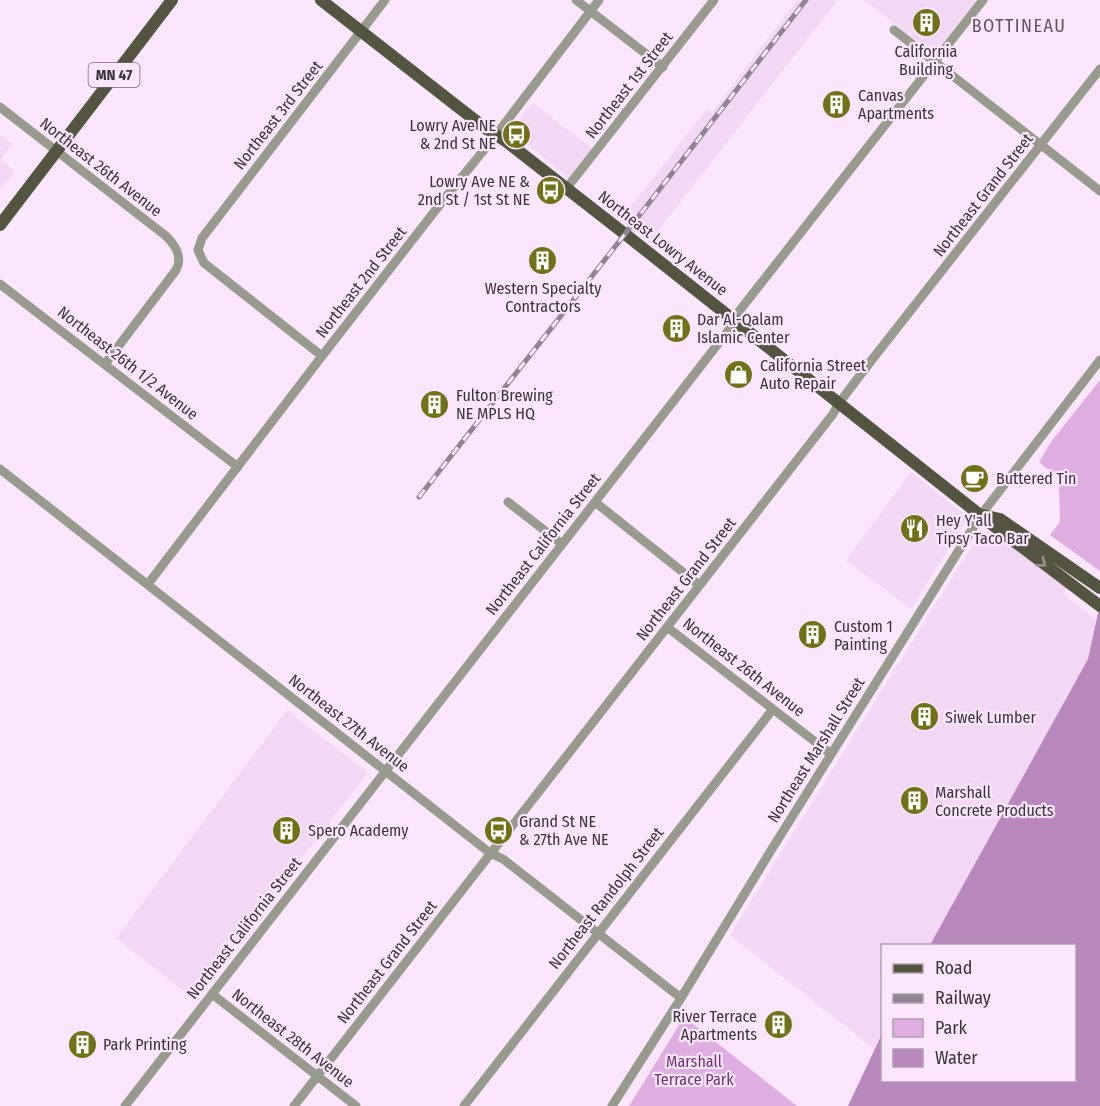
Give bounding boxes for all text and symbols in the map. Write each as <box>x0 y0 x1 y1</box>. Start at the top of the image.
building icon: California Building <box>910 7 942 39</box>
district label: BOTTINEAU <box>972 15 1066 37</box>
street label: Northeast 1st Street <box>581 27 677 142</box>
place label: California Building <box>895 42 958 79</box>
street label: Northeast 3rd Street <box>230 56 327 173</box>
road number: MN 47 <box>88 63 140 87</box>
place label: Canvas Apartments <box>858 86 934 123</box>
building icon: Canvas Apartments <box>821 88 853 120</box>
street label: Northeast 26th Avenue <box>36 114 166 220</box>
place label: Lowry Ave NE & 2nd St NE <box>410 116 496 153</box>
bus stop icon: Lowry Ave NE & 2nd St NE <box>501 118 533 150</box>
street label: Northeast Grand Street <box>929 129 1037 260</box>
place label: Lowry Ave NE & 2nd St / 1st St NE <box>418 172 530 209</box>
bus stop icon: Lowry Ave NE & 2nd St / 1st St NE <box>535 174 567 206</box>
street label: Northeast Lowry Avenue <box>595 187 732 299</box>
street label: Northeast 2nd Street <box>312 222 411 341</box>
building icon: Western Specialty Contractors <box>527 244 559 276</box>
place label: Western Specialty Contractors <box>485 279 602 316</box>
street label: Northeast 26th 1/2 Avenue <box>54 302 202 424</box>
place label: Dar Al-Qalam Islamic Center <box>697 310 790 347</box>
building icon: Dar Al-Qalam Islamic Center <box>660 312 692 344</box>
place label: California Street Auto Repair <box>760 356 867 393</box>
shop icon: California Street Auto Repair <box>723 358 755 390</box>
place label: Fulton Brewing NE MPLS HQ <box>456 386 553 423</box>
building icon: Fulton Brewing NE MPLS HQ <box>419 388 451 420</box>
cafe icon: Buttered Tin <box>959 462 991 494</box>
street label: Northeast California Street <box>482 469 605 619</box>
place label: Buttered Tin <box>996 469 1077 488</box>
place label: Hey Y'all Tipsy Taco Bar <box>936 511 1029 548</box>
street label: Northeast Grand Street <box>632 513 740 644</box>
restaurant icon: Hey Y'all Tipsy Taco Bar <box>899 513 931 545</box>
one-way arrow <box>1036 555 1047 566</box>
street label: Northeast 26th Avenue <box>679 614 809 720</box>
place label: Custom 1 Painting <box>834 617 893 654</box>
building icon: Custom 1 Painting <box>797 619 829 651</box>
street label: Northeast 27th Avenue <box>285 670 413 776</box>
street label: Northeast Marshall Street <box>763 673 869 826</box>
building icon: Siwek Lumber <box>908 701 940 733</box>
place label: Siwek Lumber <box>945 708 1037 727</box>
place label: Marshall Concrete Products <box>935 783 1054 820</box>
building icon: Marshall Concrete Products <box>898 785 930 817</box>
place label: Grand St NE & 27th Ave NE <box>519 812 609 849</box>
building icon: Spero Academy <box>271 814 303 846</box>
bus stop icon: Grand St NE & 27th Ave NE <box>482 814 514 846</box>
place label: Spero Academy <box>308 821 409 840</box>
street label: Northeast Randolph Street <box>545 823 668 973</box>
street label: Northeast California Street <box>183 853 306 1003</box>
street label: Northeast Grand Street <box>333 896 441 1027</box>
legend <box>881 944 1076 1082</box>
text: Road <box>935 957 972 979</box>
street label: Northeast 28th Avenue <box>228 985 358 1091</box>
text: Railway <box>935 987 991 1009</box>
place label: River Terrace Apartments <box>673 1007 757 1044</box>
building icon: River Terrace Apartments <box>762 1009 794 1041</box>
text: Park <box>935 1017 968 1039</box>
building icon: Park Printing <box>66 1028 98 1060</box>
place label: Park Printing <box>103 1035 187 1054</box>
text: Water <box>935 1047 978 1069</box>
park label: Marshall Terrace Park <box>654 1052 734 1089</box>

